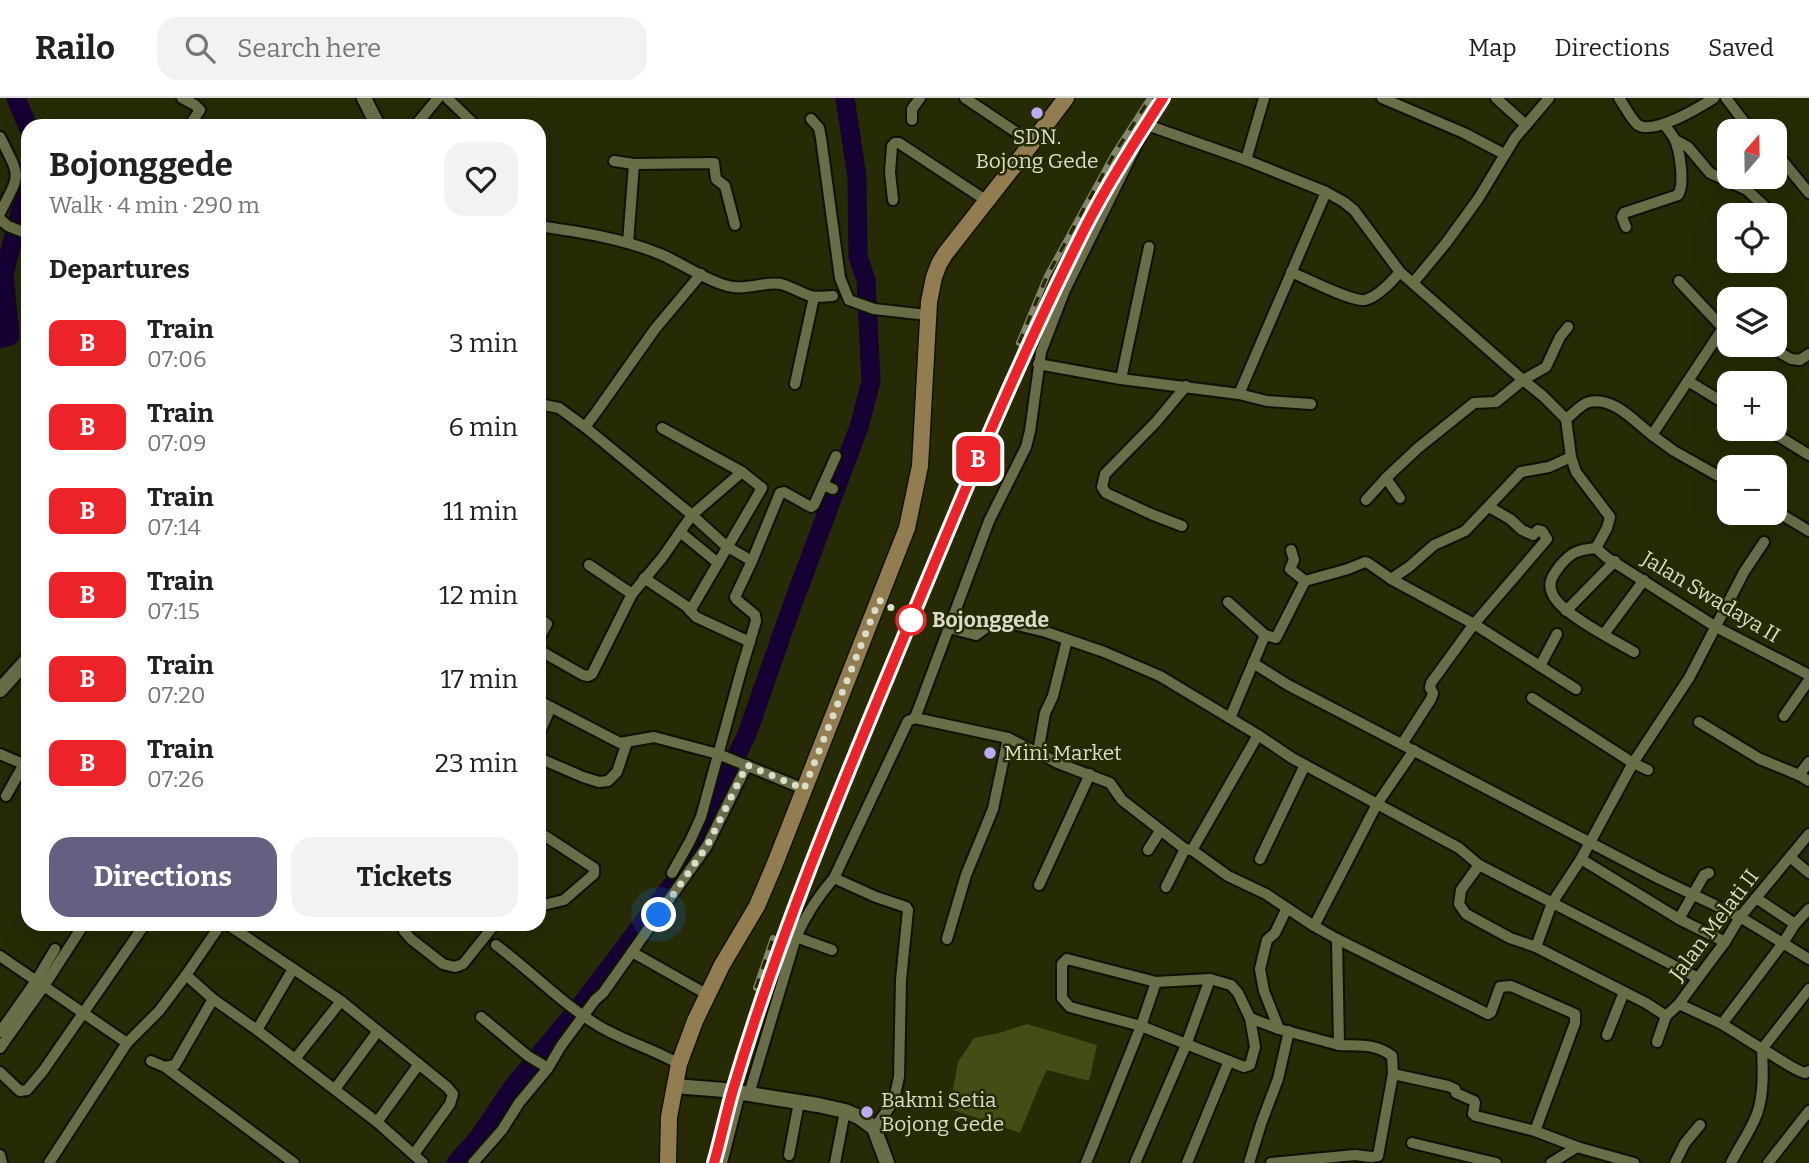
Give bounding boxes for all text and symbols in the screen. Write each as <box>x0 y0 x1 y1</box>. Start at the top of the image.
search box <box>157 17 647 80</box>
text: Railo <box>35 28 115 68</box>
icon: search <box>181 29 219 67</box>
text: Search here <box>237 33 381 64</box>
text: Map <box>1468 34 1517 62</box>
text: Directions <box>1555 34 1670 62</box>
text: Saved <box>1708 34 1774 62</box>
marker: SDN. Bojong Gede <box>1029 105 1045 121</box>
north arrow <box>1717 119 1787 189</box>
map controls <box>1717 119 1787 525</box>
place label: SDN. Bojong Gede <box>975 124 1099 174</box>
button: heart <box>444 142 518 216</box>
text: Bojonggede <box>49 145 233 185</box>
text: Walk · 4 min · 290 m <box>49 191 260 219</box>
button: locate <box>1717 203 1787 273</box>
text: Departures <box>49 254 190 285</box>
button: layers <box>1717 287 1787 357</box>
text: Train <box>147 314 214 345</box>
text: 3 min <box>449 328 518 359</box>
text: B <box>80 329 95 357</box>
text: 07:06 <box>147 345 206 373</box>
button: + <box>1717 371 1787 441</box>
text: Train <box>147 398 214 429</box>
text: 6 min <box>449 412 518 443</box>
text: B <box>80 413 95 441</box>
text: 07:09 <box>147 429 206 457</box>
line badge: B <box>955 436 1001 482</box>
text: B <box>970 445 986 473</box>
button: − <box>1717 455 1787 525</box>
text: Train <box>147 482 214 513</box>
text: 11 min <box>443 496 518 527</box>
text: B <box>80 497 95 525</box>
text: 07:14 <box>147 513 201 541</box>
street label: Jalan Swadaya II <box>1636 545 1785 648</box>
text: Train <box>147 566 214 597</box>
text: 12 min <box>439 580 518 611</box>
text: B <box>80 581 95 609</box>
text: 07:15 <box>147 597 200 625</box>
marker: Bojonggede <box>896 605 926 635</box>
place label: Bojonggede <box>932 607 1049 633</box>
text: Train <box>147 650 214 681</box>
text: 17 min <box>440 664 518 695</box>
text: B <box>80 665 95 693</box>
text: 07:20 <box>147 681 205 709</box>
text: Train <box>147 734 214 765</box>
place label: Mini Market <box>1004 740 1122 766</box>
marker: Mini Market <box>982 745 998 761</box>
text: 23 min <box>435 748 518 779</box>
text: B <box>80 749 95 777</box>
text: 07:26 <box>147 765 204 793</box>
button: Directions <box>49 837 277 917</box>
button: Tickets <box>291 837 518 917</box>
street label: Jalan Melati II <box>1663 864 1764 987</box>
your location <box>641 897 676 932</box>
place label: Bakmi Setia Bojong Gede <box>881 1087 1004 1137</box>
marker: Bakmi Setia Bojong Gede <box>859 1104 875 1120</box>

